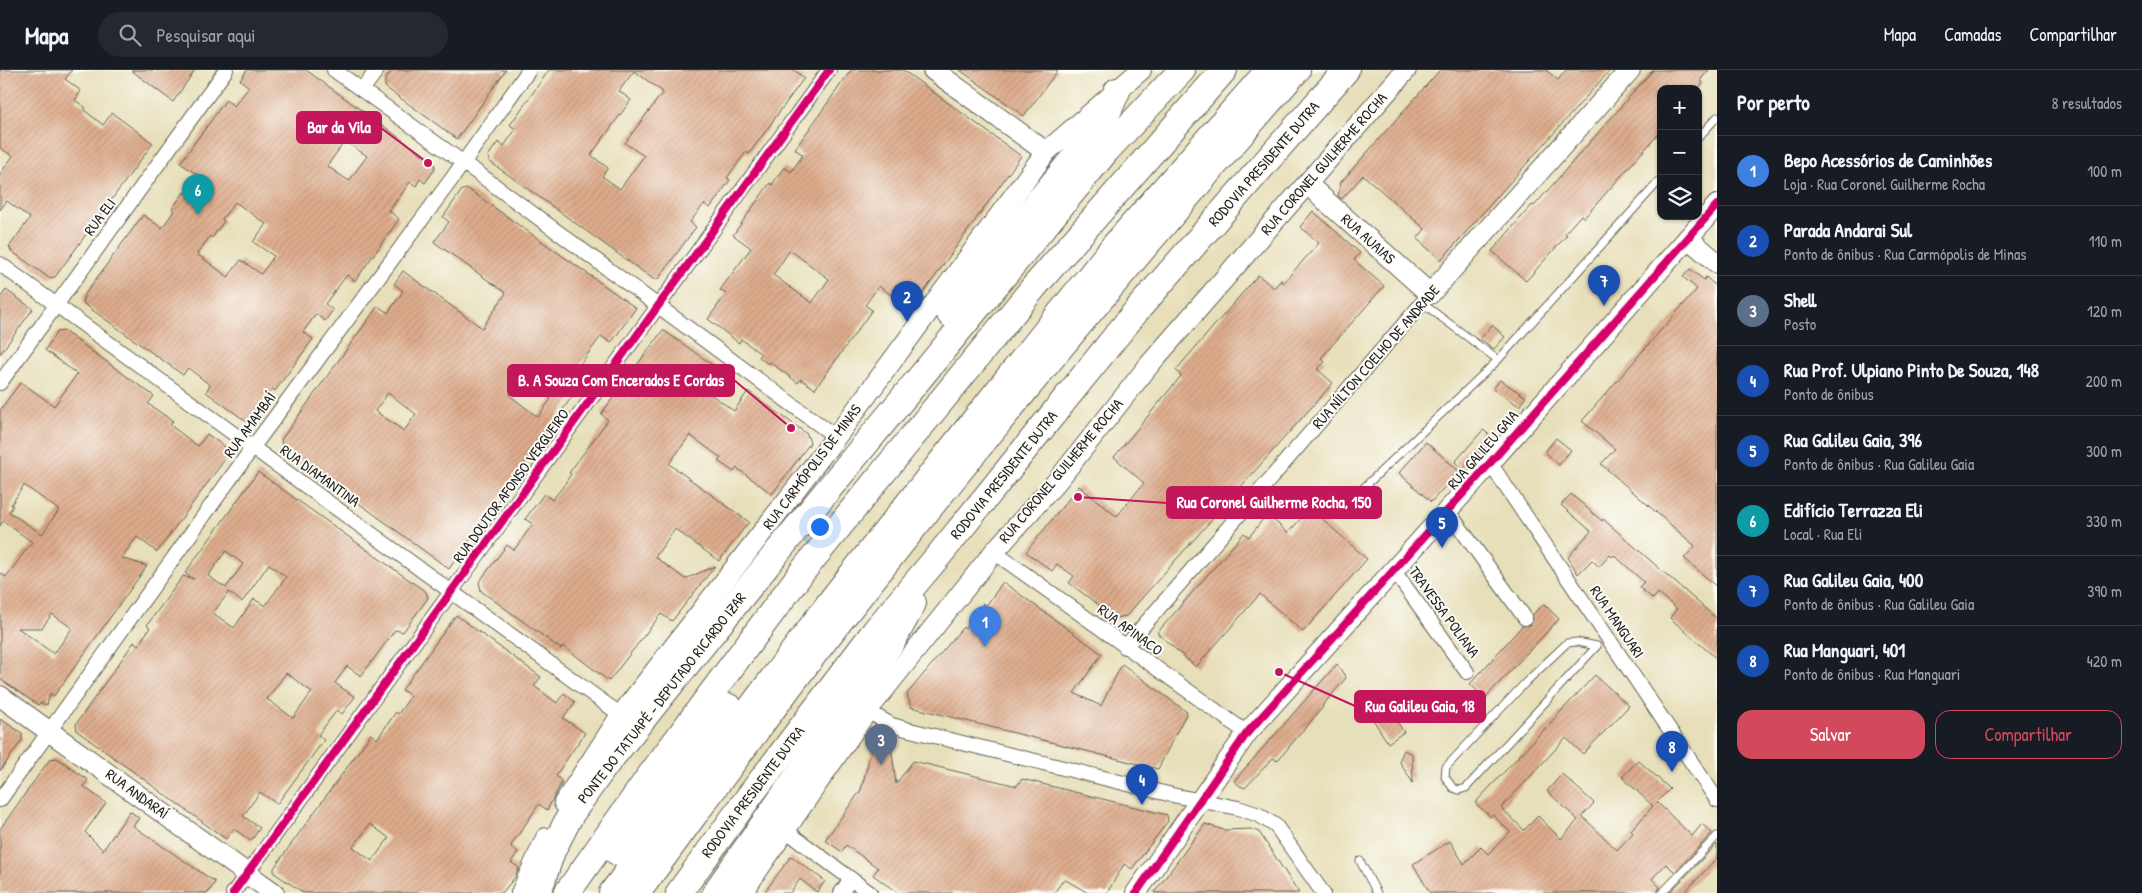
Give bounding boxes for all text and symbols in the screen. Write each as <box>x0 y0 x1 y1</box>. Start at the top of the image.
search box <box>98 12 448 57</box>
text: Mapa <box>25 19 68 51</box>
icon: search <box>116 21 144 49</box>
text: Pesquisar aqui <box>156 22 256 48</box>
text: Mapa <box>1884 22 1916 47</box>
text: Camadas <box>1944 22 2001 47</box>
text: Compartilhar <box>2029 22 2117 47</box>
map controls <box>1657 85 1702 220</box>
button: + <box>1657 85 1702 130</box>
street label: RUA CORONEL GUILHERME ROCHA <box>1256 87 1392 240</box>
text: Por perto <box>1737 88 1810 117</box>
text: 8 resultados <box>2051 92 2122 114</box>
street label: RODOVIA PRESIDENTE DUTRA <box>1203 96 1324 231</box>
callout: Bar da Vila <box>297 112 381 143</box>
text: Bar da Vila <box>307 116 371 138</box>
button: − <box>1657 130 1702 175</box>
text: Bepo Acessórios de Caminhões <box>1784 147 1992 173</box>
text: 1 <box>1750 160 1756 182</box>
text: 100 m <box>2087 160 2122 182</box>
text: Loja · Rua Coronel Guilherme Rocha <box>1784 173 1985 195</box>
pin: 6 <box>182 174 214 215</box>
button: layers <box>1657 175 1702 220</box>
street label: RUA ELI <box>79 194 120 240</box>
street label: RUA AUAIAS <box>1337 209 1400 269</box>
text: Parada Andarai Sul <box>1784 217 1912 243</box>
text: 2 <box>1749 230 1757 252</box>
text: 110 m <box>2089 230 2122 252</box>
text: Ponto de ônibus · Rua Carmópolis de Minas <box>1784 243 2026 265</box>
pin: 7 <box>1588 265 1620 306</box>
street label: RUA NÍLTON COELHO DE ANDRADE <box>1307 280 1444 433</box>
pin: 2 <box>891 281 923 322</box>
text: Shell <box>1784 287 1816 313</box>
text: 3 <box>1749 300 1757 322</box>
text: 120 m <box>2087 300 2122 322</box>
text: Posto <box>1784 313 1816 335</box>
text: Rua Prof. Ulpiano Pinto De Souza, 148 <box>1784 357 2039 383</box>
callout: B. A Souza Com Encerados E Cordas <box>508 365 734 396</box>
text: B. A Souza Com Encerados E Cordas <box>518 369 725 391</box>
text: 4 <box>1750 370 1756 392</box>
text: 200 m <box>2086 370 2122 392</box>
text: Ponto de ônibus <box>1784 383 1874 405</box>
street label: RUA AMAMBAÍ <box>219 387 281 462</box>
street label: RUA CORONEL GUILHERME ROCHA <box>994 393 1128 547</box>
street label: RUA CARMÓPOLIS DE MINAS <box>757 399 866 534</box>
street label: RUA DOUTOR AFONSO VERGUEIRO <box>448 404 574 567</box>
street label: RODOVIA PRESIDENTE DUTRA <box>945 405 1062 543</box>
street label: RUA GALILEU GAIA <box>1442 405 1523 494</box>
text: Rua Galileu Gaia, 396 <box>1784 427 1922 453</box>
street label: RUA DIAMANTINA <box>276 440 365 512</box>
text: 5 <box>1750 440 1756 462</box>
text: 300 m <box>2086 440 2122 462</box>
text: Ponto de ônibus · Rua Galileu Gaia <box>1784 453 1974 475</box>
callout: Rua Coronel Guilherme Rocha, 150 <box>1167 487 1381 518</box>
text: Rua Coronel Guilherme Rocha, 150 <box>1177 491 1371 513</box>
text: Edifício Terrazza Eli <box>1784 497 1923 523</box>
pin: 5 <box>1426 507 1458 548</box>
text: 6 <box>1750 510 1756 532</box>
text: 330 m <box>2086 510 2122 532</box>
your location <box>807 514 833 540</box>
text: Local · Rua Eli <box>1784 523 1862 545</box>
street label: TRAVESSA POLIANA <box>1404 562 1485 662</box>
text: Rua Galileu Gaia, 400 <box>1784 567 1923 593</box>
text: 7 <box>1749 580 1757 602</box>
text: 390 m <box>2087 580 2122 602</box>
street label: RUA MANGUARI <box>1585 581 1649 662</box>
street label: PONTE DO TATUAPÉ - DEPUTADO RICARDO IZAR <box>572 588 751 808</box>
text: Ponto de ônibus · Rua Galileu Gaia <box>1784 593 1974 615</box>
street label: RUA APINACO <box>1093 599 1167 660</box>
pin: 1 <box>969 606 1001 647</box>
text: Rua Manguari, 401 <box>1784 637 1905 663</box>
text: 8 <box>1750 650 1756 672</box>
text: 420 m <box>2087 650 2122 672</box>
text: Ponto de ônibus · Rua Manguari <box>1784 663 1960 685</box>
callout: Rua Galileu Gaia, 18 <box>1355 691 1485 722</box>
text: Rua Galileu Gaia, 18 <box>1365 695 1475 717</box>
button: Salvar <box>1737 710 1925 759</box>
button: Compartilhar <box>1935 710 2122 759</box>
street label: RODOVIA PRESIDENTE DUTRA <box>696 721 809 862</box>
pin: 3 <box>865 724 897 765</box>
pin: 8 <box>1656 731 1688 772</box>
street label: RUA ANDARAÍ <box>101 764 173 824</box>
pin: 4 <box>1126 764 1158 805</box>

